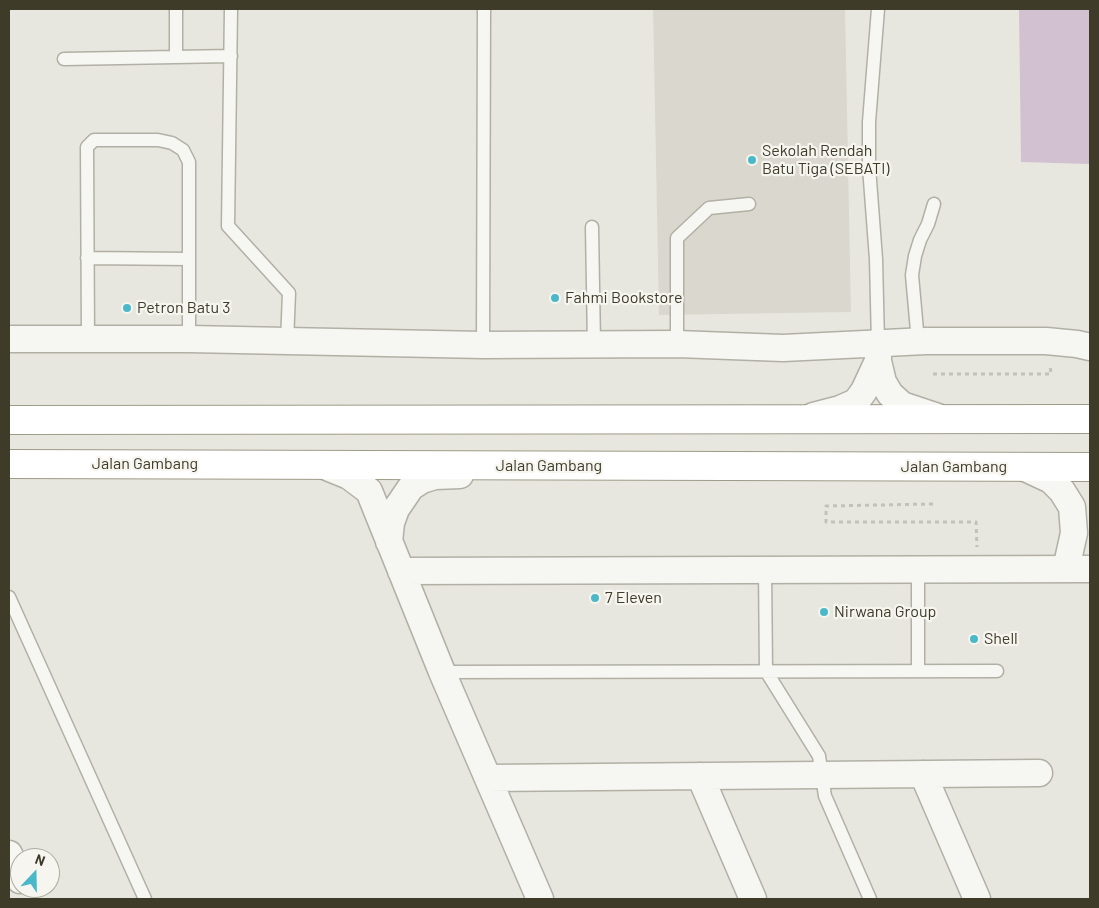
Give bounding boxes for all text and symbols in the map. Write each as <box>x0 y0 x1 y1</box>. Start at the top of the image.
place label: Sekolah Rendah Batu Tiga (SEBATI) <box>762 141 890 179</box>
marker: Sekolah Rendah Batu Tiga (SEBATI) <box>746 154 758 166</box>
place label: Fahmi Bookstore <box>565 288 683 308</box>
marker: Fahmi Bookstore <box>549 292 561 304</box>
place label: Petron Batu 3 <box>137 298 231 318</box>
marker: Petron Batu 3 <box>121 302 133 314</box>
street label: Jalan Gambang <box>92 454 198 474</box>
street label: Jalan Gambang <box>496 456 602 476</box>
street label: Jalan Gambang <box>901 457 1007 477</box>
place label: 7 Eleven <box>605 588 662 608</box>
marker: 7 Eleven <box>589 592 601 604</box>
place label: Nirwana Group <box>834 602 936 622</box>
marker: Nirwana Group <box>818 606 830 618</box>
place label: Shell <box>984 629 1018 649</box>
marker: Shell <box>968 633 980 645</box>
north arrow <box>10 848 60 898</box>
text: N <box>33 850 48 869</box>

